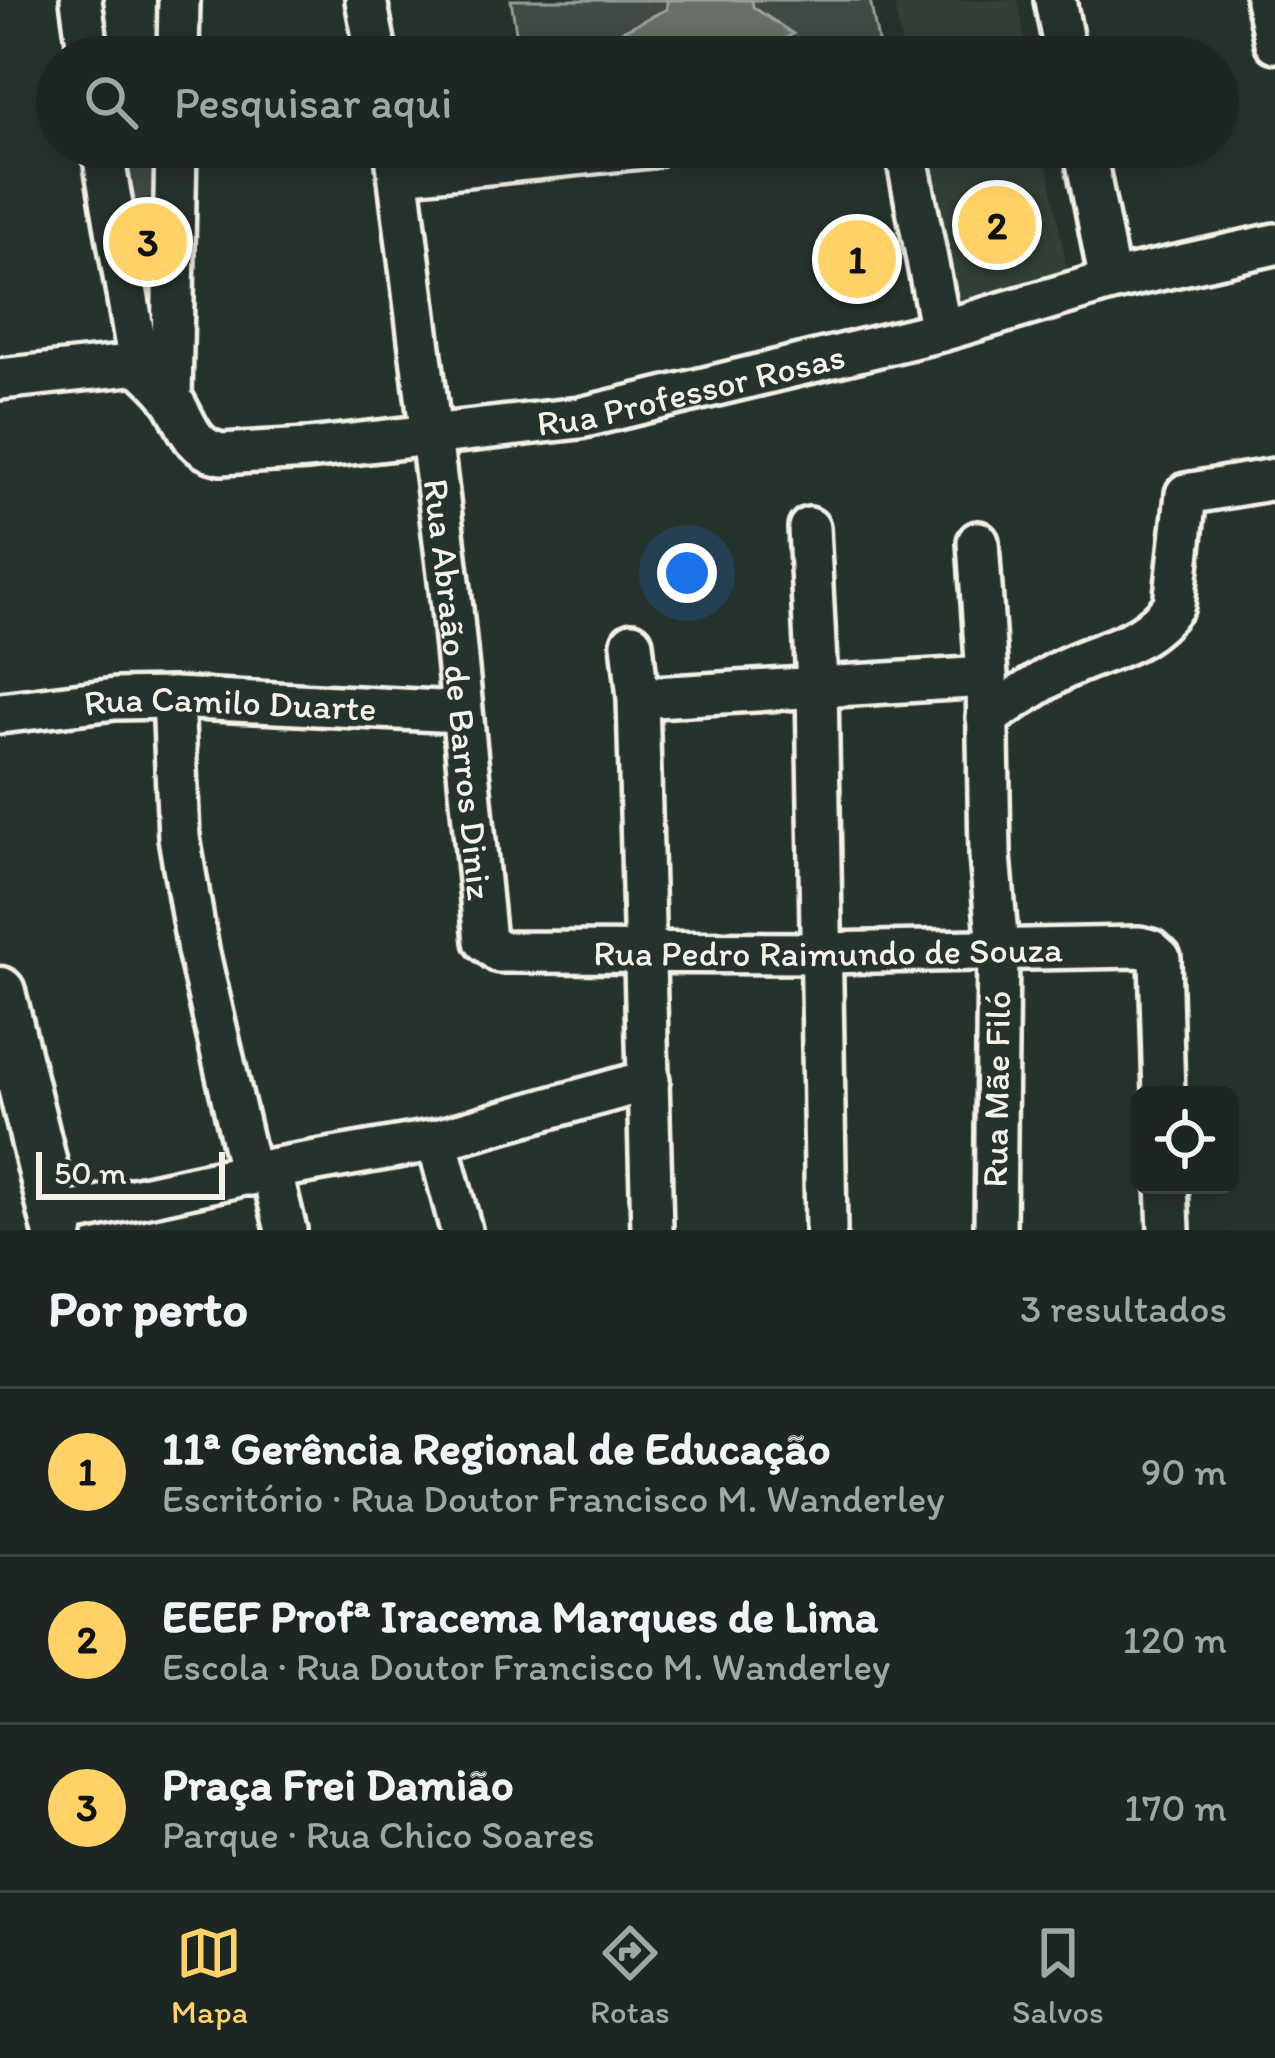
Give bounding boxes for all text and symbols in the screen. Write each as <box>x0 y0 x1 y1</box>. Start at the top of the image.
search box <box>36 36 1239 168</box>
icon: search <box>78 69 144 135</box>
text: Pesquisar aqui <box>174 75 452 129</box>
pin: 2 <box>958 180 1036 270</box>
pin: 3 <box>109 197 187 287</box>
pin: 1 <box>818 214 896 304</box>
street label: Rua Professor Rosas <box>535 334 849 444</box>
street label: Rua Abraão de Barros Diniz <box>415 476 502 902</box>
your location <box>657 543 717 603</box>
street label: Rua Camilo Duarte <box>81 676 377 729</box>
street label: Rua Pedro Raimundo de Souza <box>593 927 1063 975</box>
street label: Rua Mãe Filó <box>973 990 1019 1188</box>
map controls <box>1131 1086 1239 1194</box>
button: locate <box>1131 1086 1239 1194</box>
scale bar <box>36 1146 225 1199</box>
text: 50 m <box>54 1153 127 1192</box>
text: Por perto <box>48 1278 248 1339</box>
text: 3 resultados <box>1020 1285 1227 1332</box>
text: 11ª Gerência Regional de Educação <box>162 1421 831 1475</box>
text: 1 <box>78 1448 96 1495</box>
text: 90 m <box>1141 1448 1227 1495</box>
text: Escritório · Rua Doutor Francisco M. Wanderley <box>162 1475 945 1522</box>
text: EEEF Profª Iracema Marques de Lima <box>162 1589 878 1643</box>
text: 2 <box>77 1616 97 1663</box>
text: 120 m <box>1123 1616 1227 1663</box>
text: Escola · Rua Doutor Francisco M. Wanderley <box>162 1643 890 1690</box>
text: Praça Frei Damião <box>162 1757 514 1811</box>
text: 3 <box>76 1784 98 1831</box>
text: 170 m <box>1124 1784 1227 1831</box>
text: Parque · Rua Chico Soares <box>162 1811 595 1858</box>
tab: Mapa <box>171 1920 248 2031</box>
tab: Rotas <box>590 1920 670 2031</box>
tab: Salvos <box>1012 1920 1104 2031</box>

